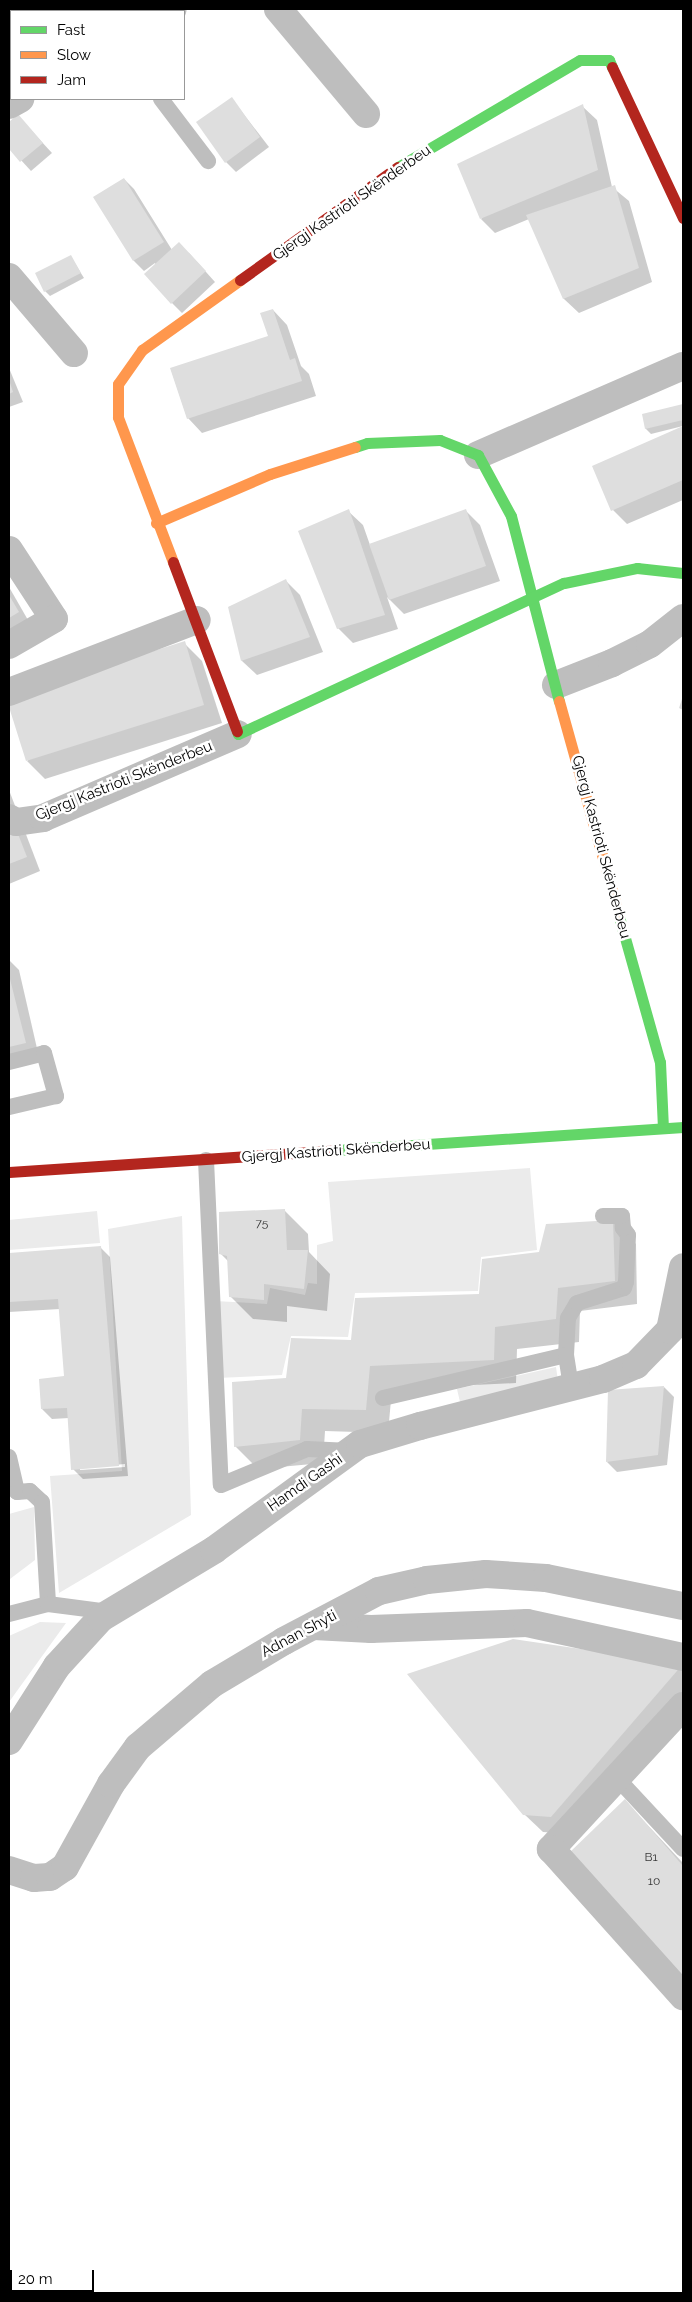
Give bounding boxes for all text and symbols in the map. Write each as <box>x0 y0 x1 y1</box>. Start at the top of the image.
legend <box>10 10 185 100</box>
text: Fast <box>57 21 85 39</box>
text: Slow <box>57 46 91 64</box>
text: Jam <box>57 71 86 89</box>
street label: Gjergj Kastrioti Skënderbeu <box>269 141 435 265</box>
street label: Gjergj Kastrioti Skënderbeu <box>33 737 215 825</box>
street label: Gjergj Kastrioti Skënderbeu <box>568 753 634 941</box>
street label: Gjergj Kastrioti Skënderbeu <box>241 1135 431 1167</box>
house number: 75 <box>256 1217 268 1231</box>
street label: Hamdi Gashi <box>264 1451 346 1515</box>
street label: Adnan Shyti <box>258 1607 340 1661</box>
house number: B1 <box>644 1851 658 1865</box>
house number: 10 <box>648 1875 660 1889</box>
scale bar <box>12 2260 96 2292</box>
text: 20 m <box>18 2270 53 2288</box>

